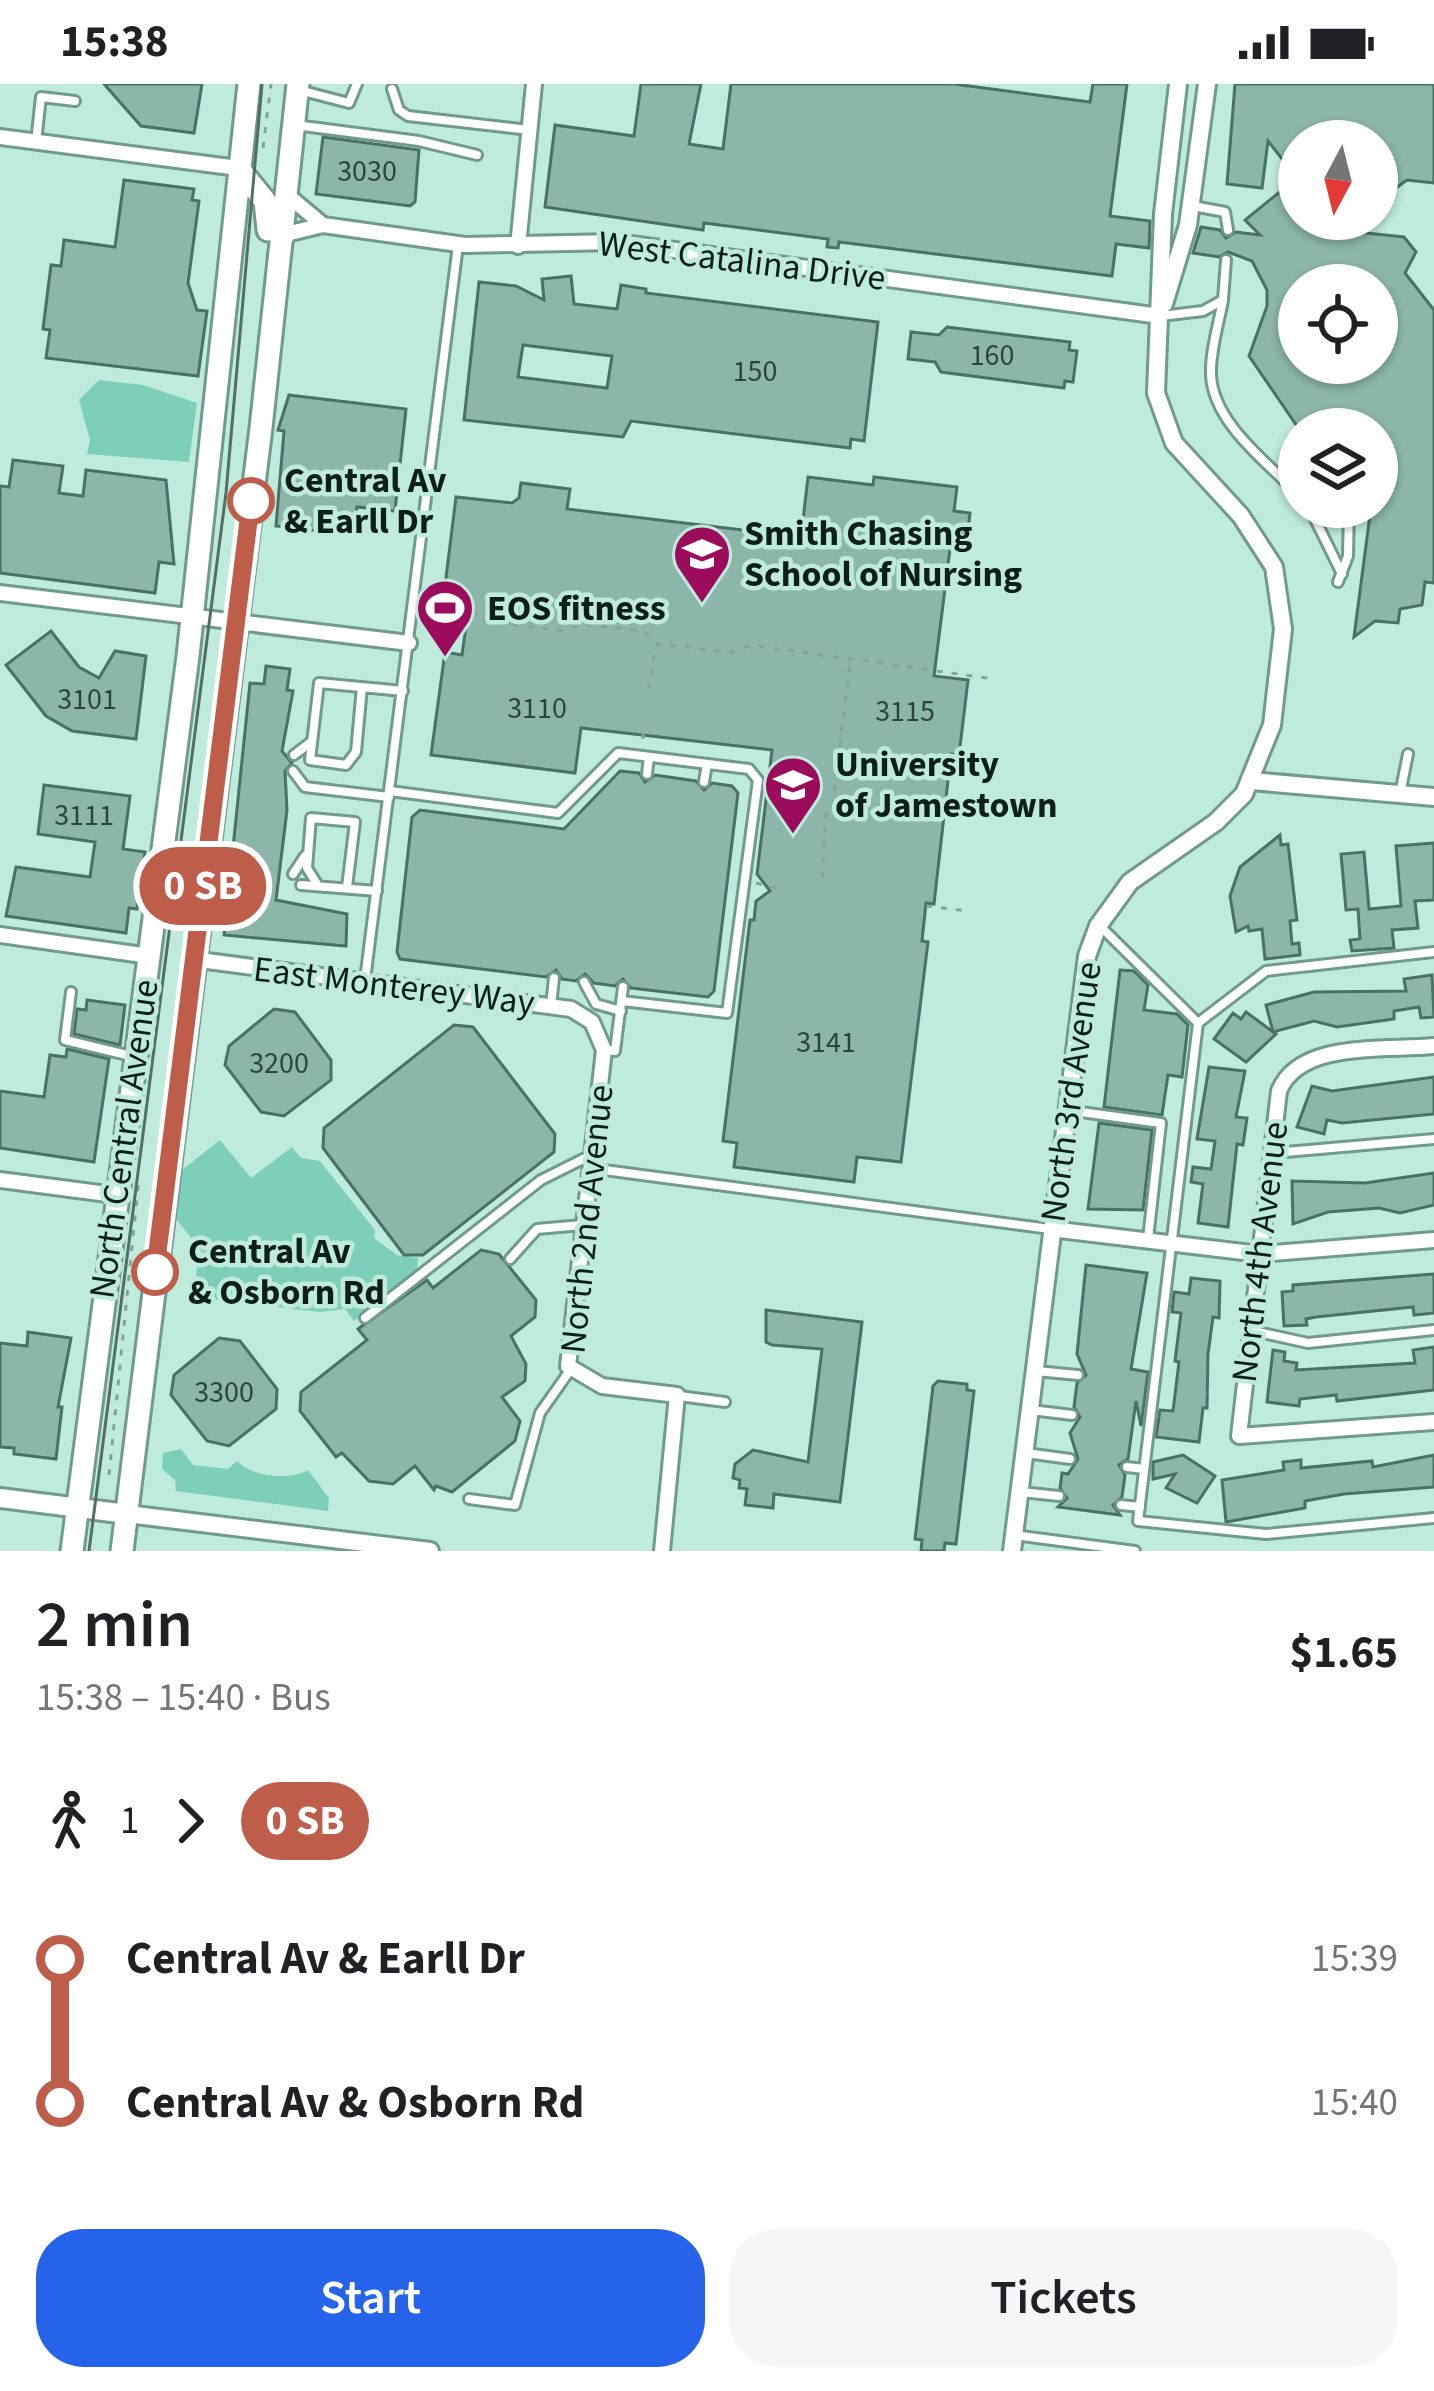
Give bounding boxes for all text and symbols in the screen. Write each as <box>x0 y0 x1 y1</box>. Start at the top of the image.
text: 15:38 <box>60 10 169 74</box>
north arrow <box>1278 120 1398 240</box>
map controls <box>1278 120 1398 528</box>
house number: 3030 <box>337 150 397 193</box>
street label: West Catalina Drive <box>596 218 888 304</box>
button: locate <box>1278 264 1398 384</box>
house number: 160 <box>970 334 1014 377</box>
house number: 150 <box>733 350 777 393</box>
button: layers <box>1278 408 1398 528</box>
place label: Central Av & Earll Dr <box>284 455 447 547</box>
marker: Central Av & Earll Dr <box>229 479 273 523</box>
place label: Smith Chasing School of Nursing <box>744 508 1022 600</box>
school or university icon: Smith Chasing School of Nursing <box>671 523 733 605</box>
sports icon: EOS fitness <box>414 577 476 659</box>
place label: EOS fitness <box>487 583 666 634</box>
house number: 3101 <box>57 678 117 721</box>
house number: 3110 <box>507 687 567 730</box>
house number: 3115 <box>875 690 935 733</box>
place label: University of Jamestown <box>835 739 1058 831</box>
school or university icon: University of Jamestown <box>762 754 824 836</box>
house number: 3111 <box>54 794 114 837</box>
line badge: 0 SB <box>119 847 287 925</box>
text: 0 SB <box>163 856 243 916</box>
street label: East Monterey Way <box>251 943 538 1029</box>
street label: North 3rd Avenue <box>1027 959 1115 1225</box>
street label: North Central Avenue <box>76 976 172 1302</box>
house number: 3141 <box>796 1021 856 1064</box>
house number: 3200 <box>249 1042 309 1085</box>
street label: North 2nd Avenue <box>548 1082 626 1356</box>
street label: North 4th Avenue <box>1219 1119 1301 1385</box>
place label: Central Av & Osborn Rd <box>188 1226 385 1318</box>
marker: Central Av & Osborn Rd <box>133 1250 177 1294</box>
house number: 3300 <box>194 1371 254 1414</box>
text: 2 min <box>36 1578 193 1672</box>
text: $1.65 <box>1289 1621 1398 1685</box>
text: 15:38 – 15:40 · Bus <box>36 1670 331 1726</box>
icon: walk <box>36 1788 102 1854</box>
icon: forward <box>157 1788 223 1854</box>
text: 0 SB <box>265 1791 345 1851</box>
text: 1 <box>120 1793 139 1849</box>
text: Central Av & Earll Dr <box>126 1927 525 1991</box>
text: 15:39 <box>1311 1931 1398 1987</box>
text: Central Av & Osborn Rd <box>126 2071 584 2135</box>
text: 15:40 <box>1311 2075 1398 2131</box>
button: Start <box>36 2229 705 2367</box>
button: Tickets <box>729 2229 1398 2367</box>

